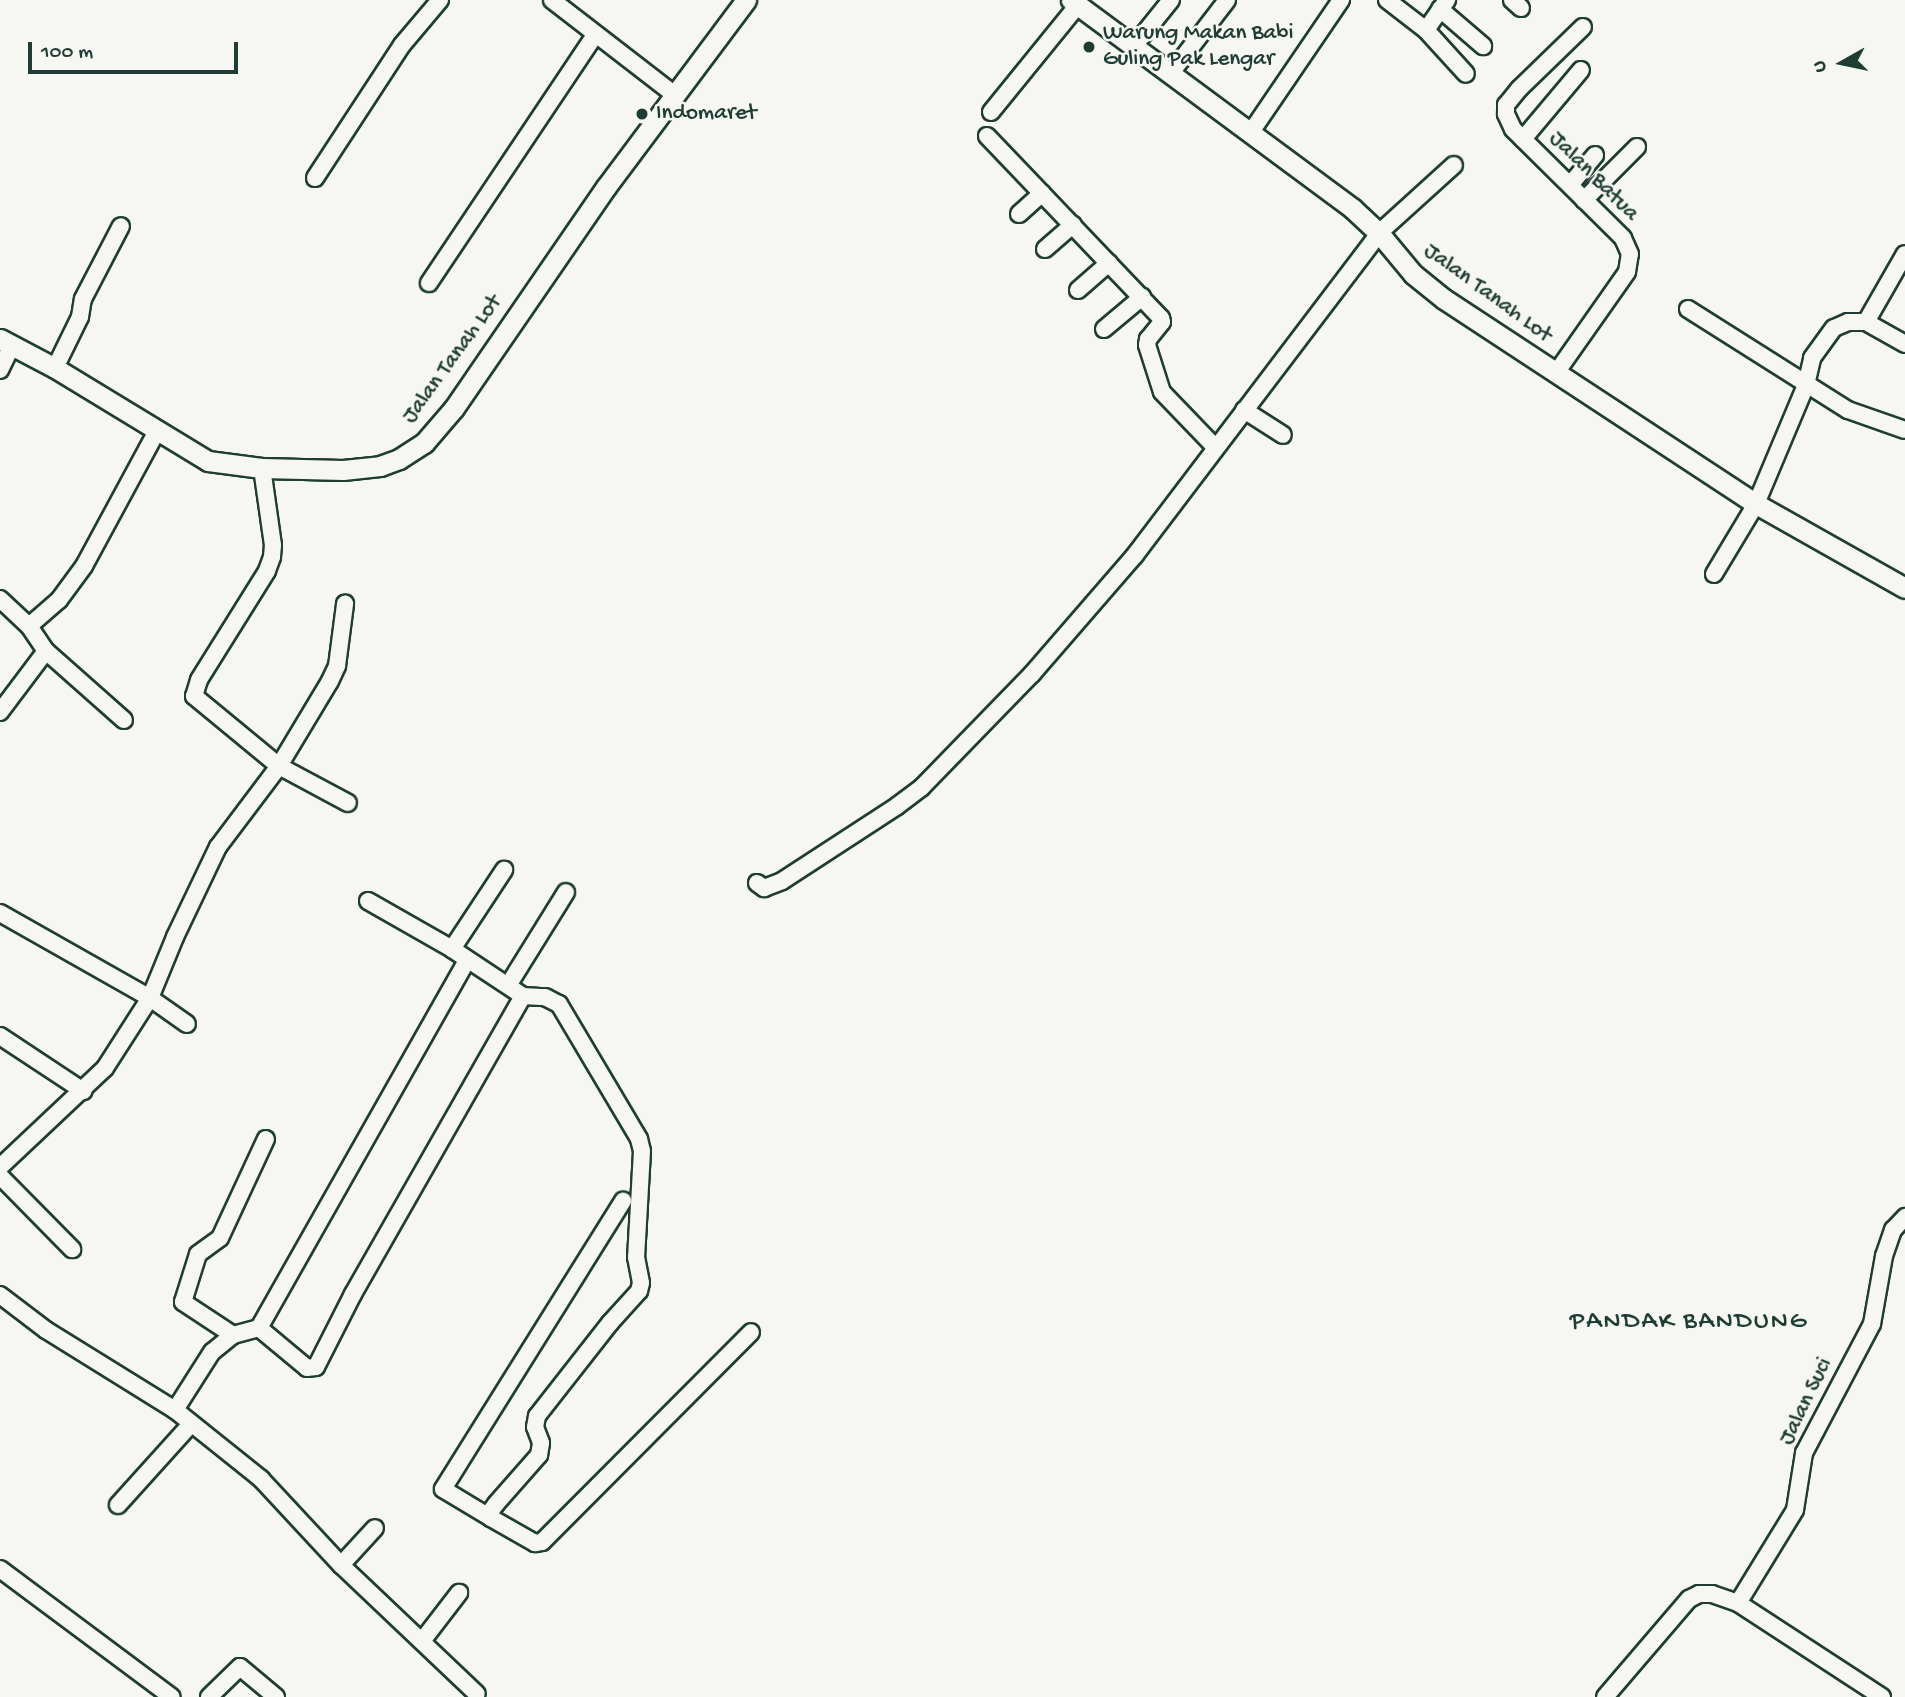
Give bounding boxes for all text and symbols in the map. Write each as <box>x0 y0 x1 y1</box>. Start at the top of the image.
place label: Warung Makan Babi Guling Pak Lengar <box>1103 20 1293 74</box>
scale bar <box>32 28 242 72</box>
north arrow <box>1807 28 1877 98</box>
marker: Warung Makan Babi Guling Pak Lengar <box>1081 39 1097 55</box>
text: 100 m <box>41 41 93 66</box>
text: U <box>1809 59 1833 74</box>
place label: Indomaret <box>656 100 756 128</box>
marker: Indomaret <box>634 106 650 122</box>
street label: Jalan Batua <box>1542 126 1644 228</box>
street label: Jalan Tanah Lot <box>1417 238 1557 350</box>
street label: Jalan Tanah Lot <box>397 290 509 430</box>
district label: PANDAK BANDUNG <box>1572 1307 1806 1339</box>
street label: Jalan Suci <box>1774 1354 1840 1450</box>

